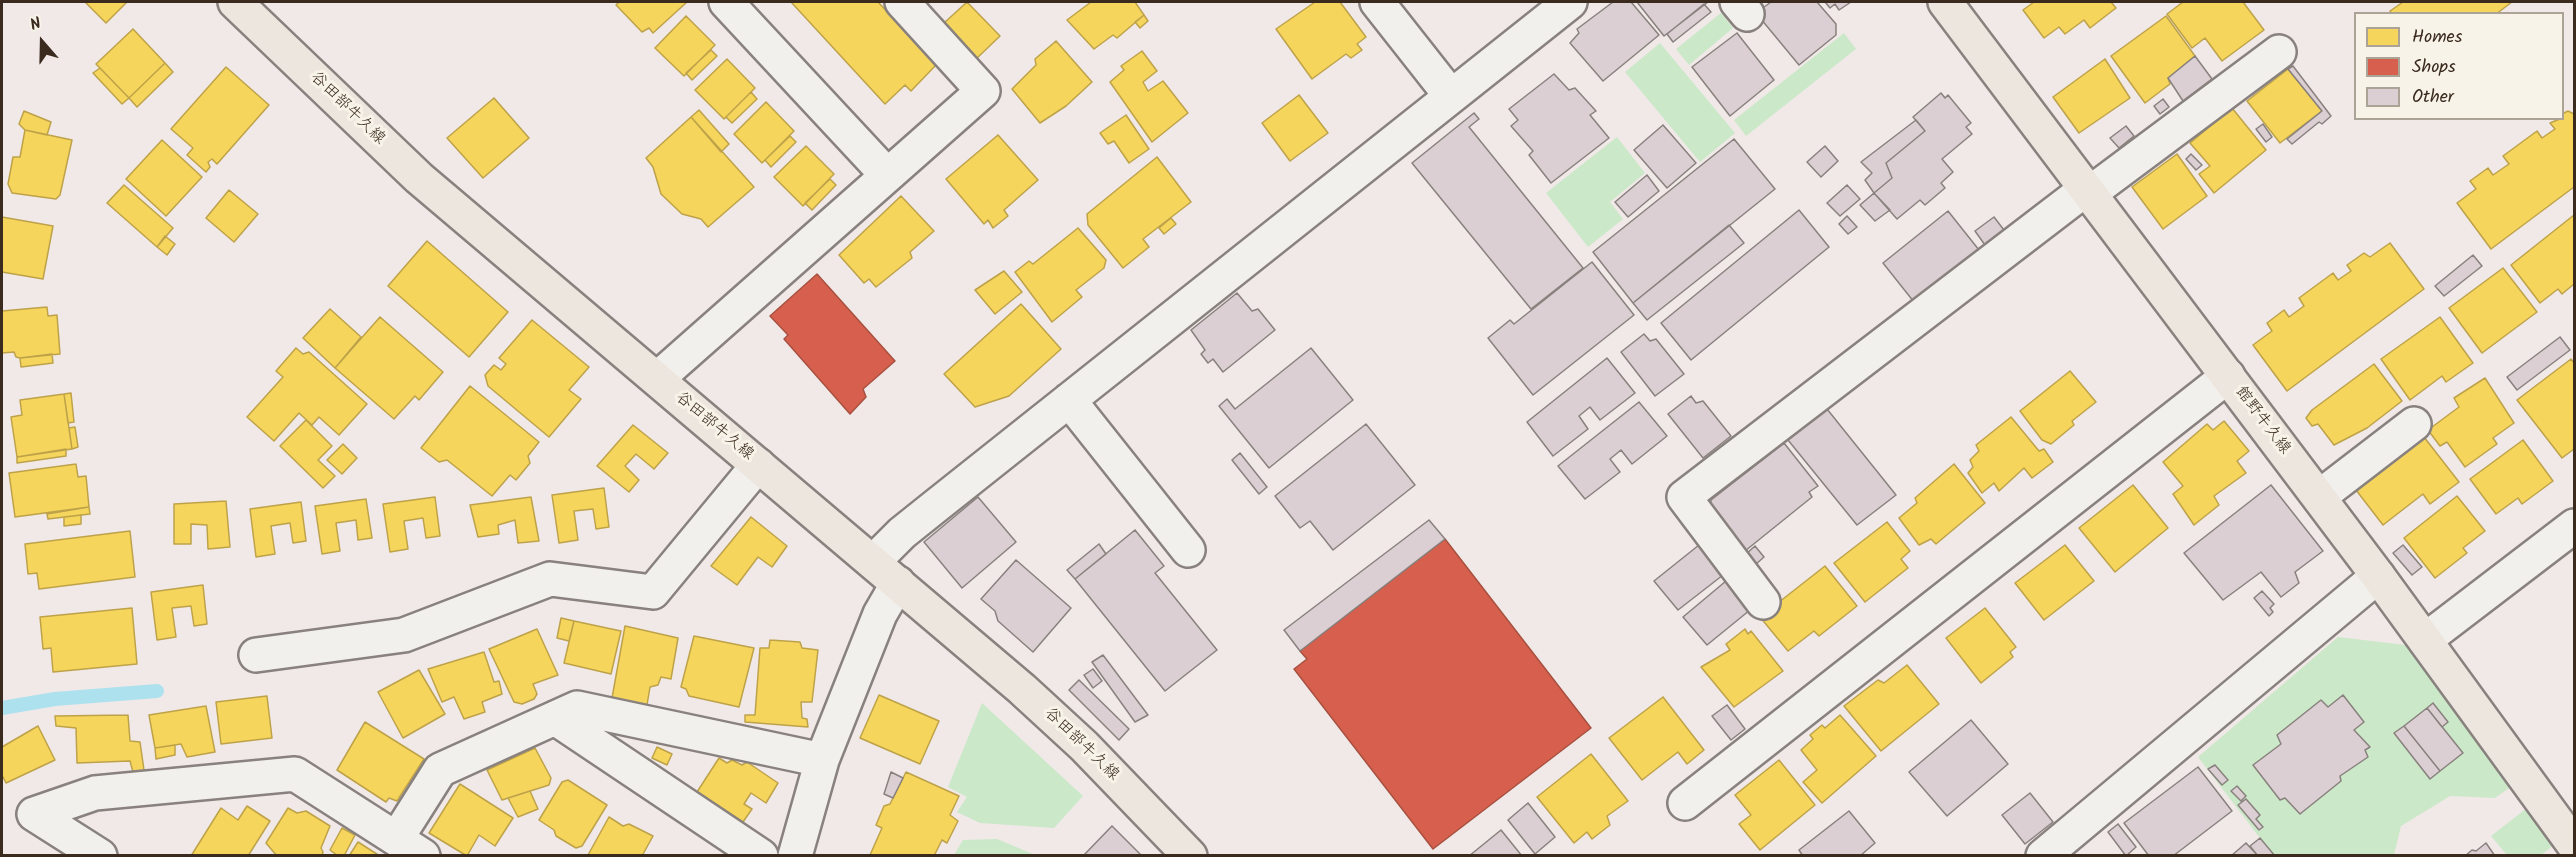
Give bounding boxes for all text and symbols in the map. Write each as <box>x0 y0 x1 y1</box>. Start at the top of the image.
text: N <box>27 11 45 38</box>
north arrow <box>12 12 72 72</box>
legend <box>2354 12 2564 120</box>
text: Homes <box>2412 23 2462 52</box>
text: Shops <box>2412 53 2456 82</box>
street label: 谷田部牛久線 <box>306 69 388 149</box>
text: Other <box>2412 83 2454 112</box>
street label: 館野牛久線 <box>2230 383 2294 459</box>
street label: 谷田部牛久線 <box>671 389 757 465</box>
street label: 谷田部牛久線 <box>1040 705 1122 785</box>

